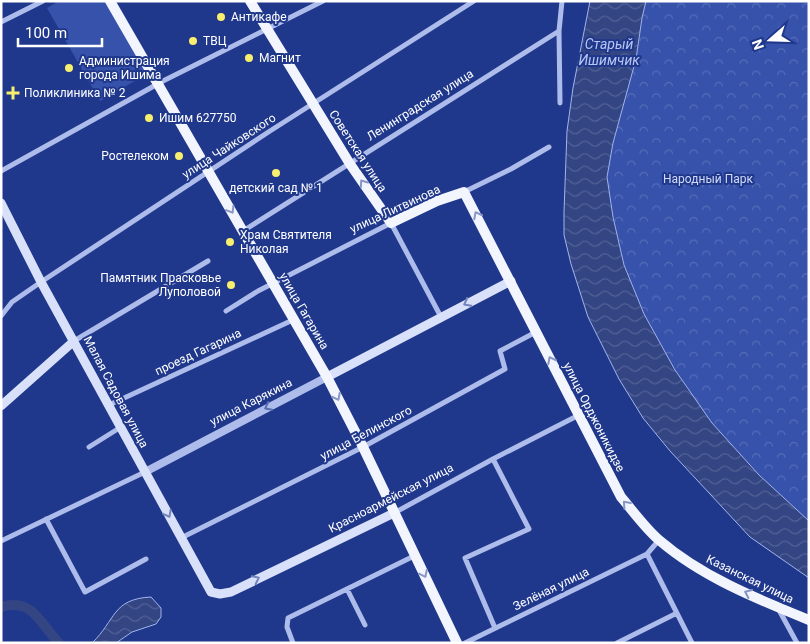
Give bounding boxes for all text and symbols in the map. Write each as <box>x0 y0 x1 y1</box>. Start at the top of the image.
place label: Антикафе <box>231 10 287 24</box>
marker: Антикафе <box>215 11 227 23</box>
scale bar <box>18 15 101 47</box>
north arrow <box>745 15 795 65</box>
text: 100 m <box>25 24 67 42</box>
place label: ТВЦ <box>203 34 227 48</box>
marker: ТВЦ <box>187 35 199 47</box>
water label: Старый Ишимчик <box>578 36 640 68</box>
text: N <box>749 37 767 52</box>
place label: Магнит <box>259 51 301 65</box>
marker: Магнит <box>243 52 255 64</box>
place label: Администрация города Ишима <box>79 54 170 82</box>
marker: Администрация города Ишима <box>63 62 75 74</box>
street label: Ленинградская улица <box>364 66 476 144</box>
marker: Поликлиника № 2 <box>6 86 20 100</box>
place label: Поликлиника № 2 <box>24 86 126 100</box>
street label: Советская улица <box>326 107 390 195</box>
street label: улица Чайковского <box>180 110 279 182</box>
place label: Ишим 627750 <box>159 111 237 125</box>
marker: Ишим 627750 <box>143 112 155 124</box>
place label: Ростелеком <box>101 149 169 163</box>
marker: Ростелеком <box>173 150 185 162</box>
marker: детский сад № 1 <box>270 167 282 179</box>
park label: Народный Парк <box>663 172 753 186</box>
one-way arrow <box>360 179 369 188</box>
place label: детский сад № 1 <box>229 181 323 195</box>
street label: улица Литвинова <box>348 182 442 236</box>
one-way arrow <box>224 205 234 214</box>
one-way arrow <box>473 212 483 221</box>
place label: Храм Святителя Николая <box>240 228 332 256</box>
marker: Храм Святителя Николая <box>224 236 236 248</box>
street label: улица Гагарина <box>276 270 332 352</box>
place label: Памятник Прасковье Луполовой <box>100 271 221 299</box>
marker: Памятник Прасковье Луполовой <box>225 279 237 291</box>
one-way arrow <box>463 297 472 307</box>
street label: проезд Гагарина <box>153 326 243 378</box>
street label: Малая Садовая улица <box>81 334 151 450</box>
one-way arrow <box>547 356 557 365</box>
street label: улица Орджоникидзе <box>560 360 628 474</box>
street label: улица Карякина <box>208 375 294 429</box>
one-way arrow <box>331 392 341 401</box>
one-way arrow <box>264 401 273 411</box>
street label: улица Белинского <box>318 403 414 463</box>
street label: Красноармейская улица <box>326 460 456 536</box>
one-way arrow <box>623 500 632 509</box>
one-way arrow <box>162 509 172 518</box>
street label: Казанская улица <box>704 552 796 606</box>
street label: Зелёная улица <box>511 565 591 613</box>
one-way arrow <box>417 569 427 578</box>
one-way arrow <box>251 576 260 586</box>
one-way arrow <box>744 589 753 600</box>

